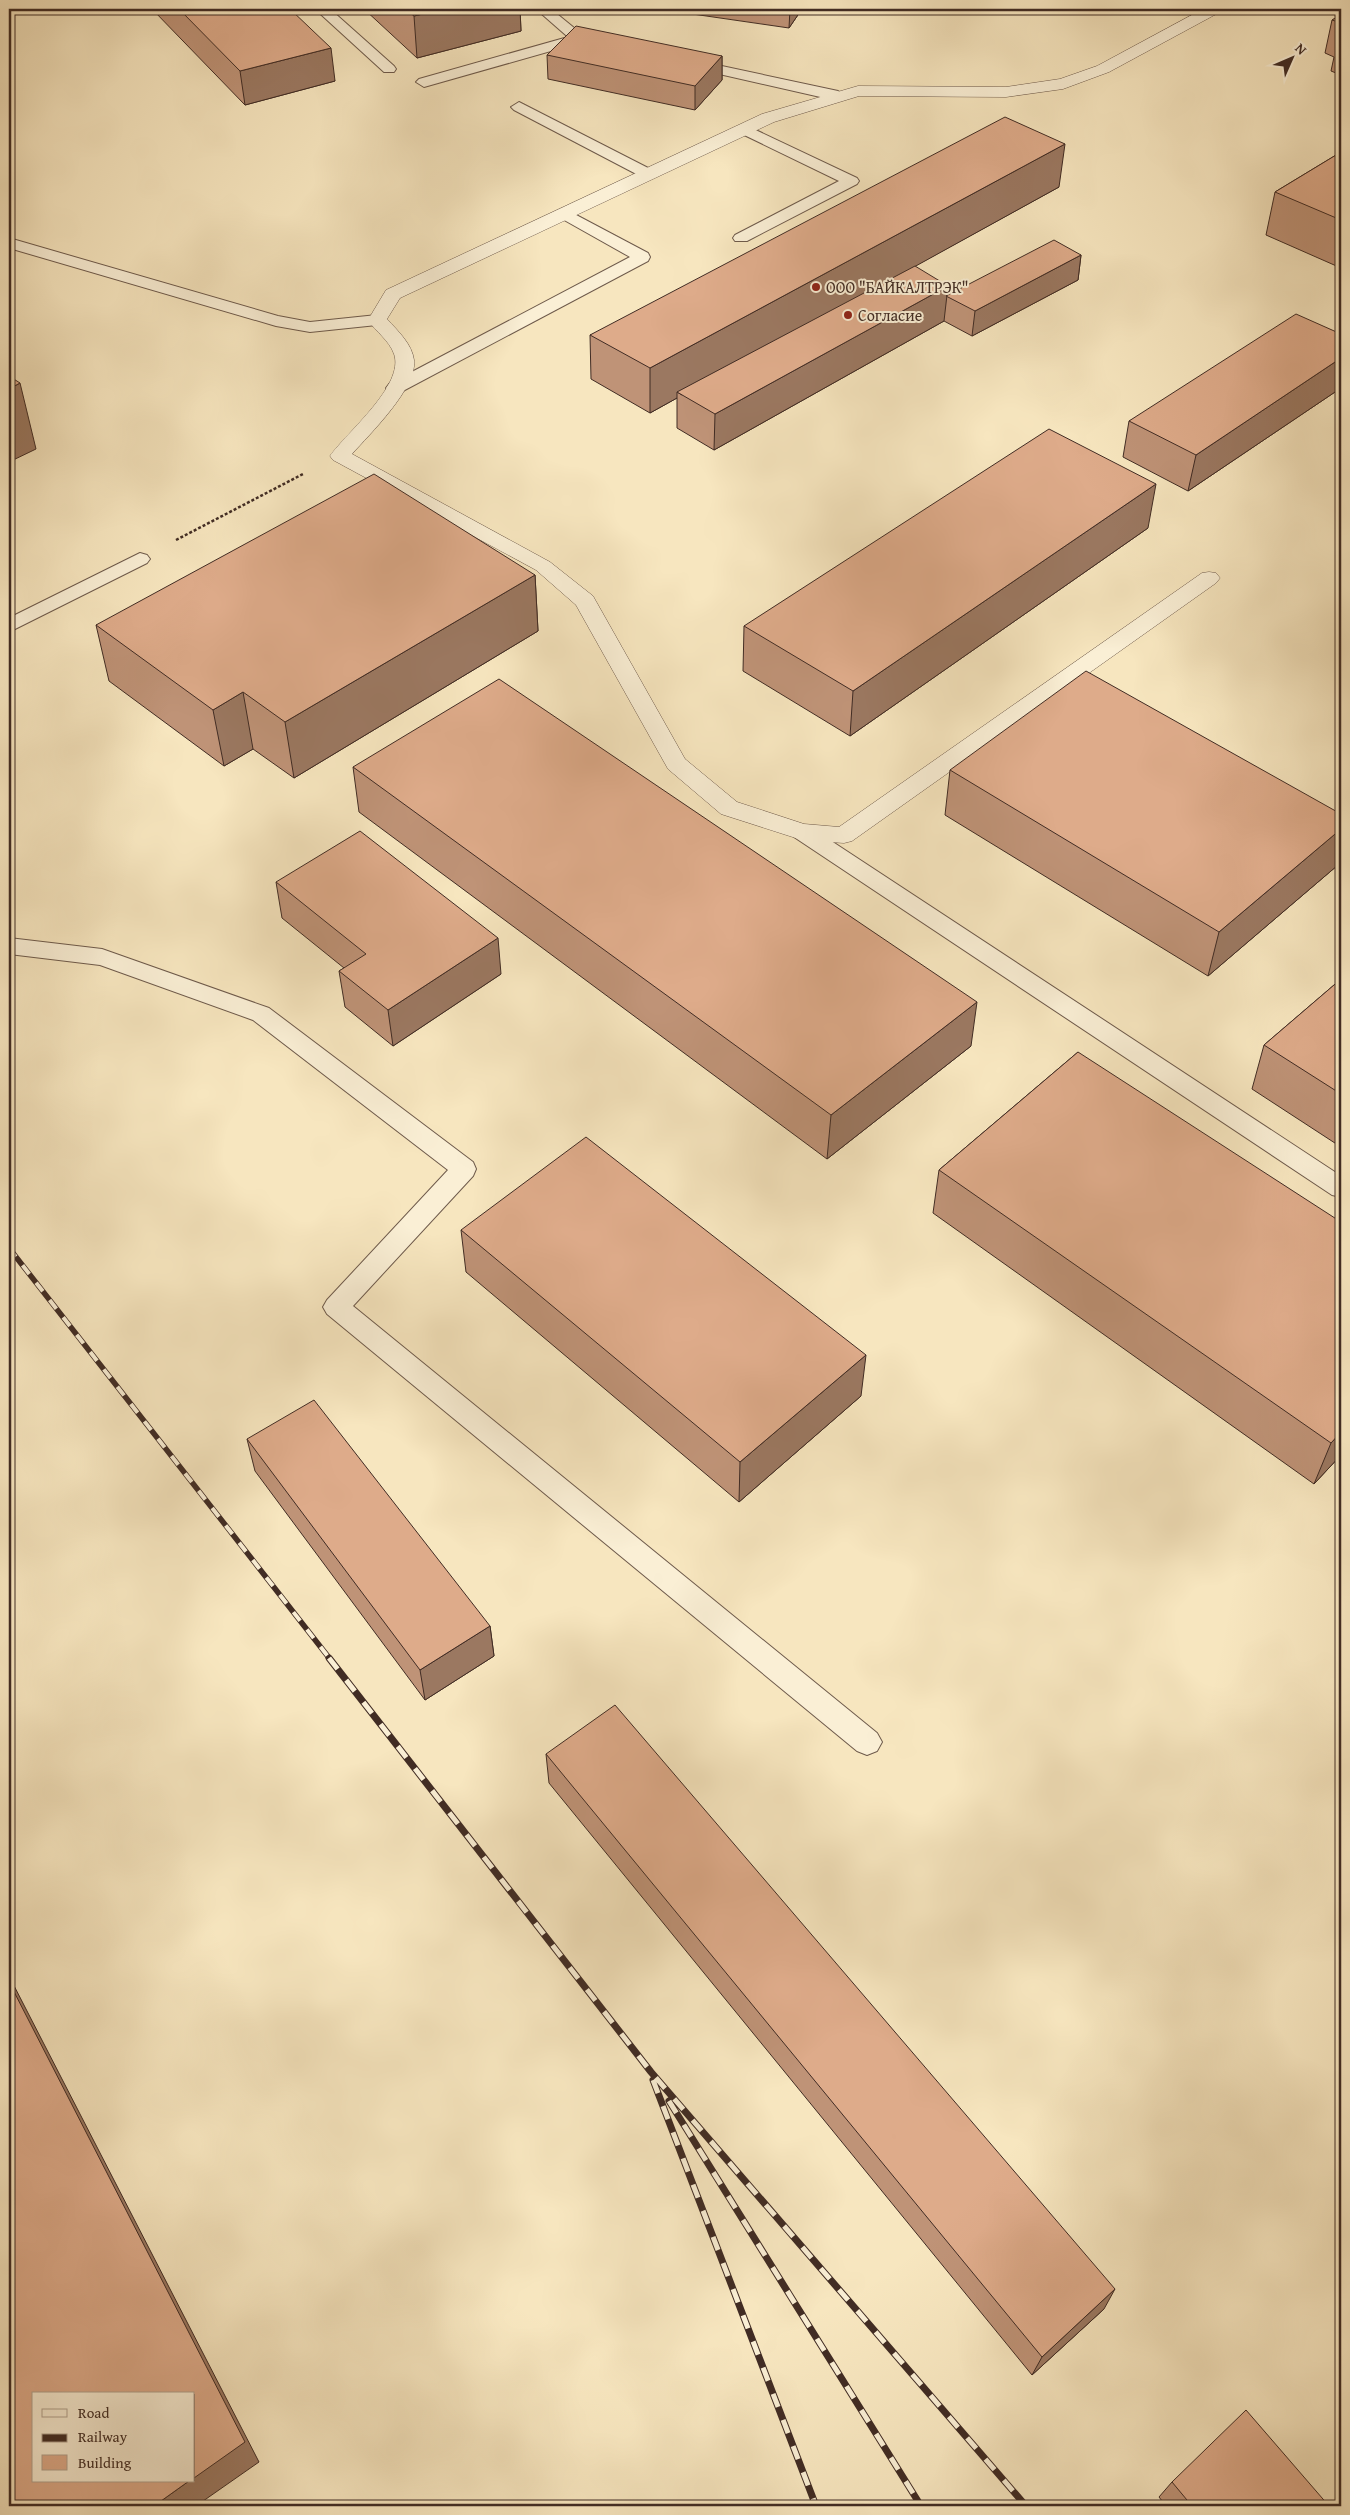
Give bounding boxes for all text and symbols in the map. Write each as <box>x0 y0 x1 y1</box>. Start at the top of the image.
north arrow <box>1268 32 1318 82</box>
text: N <box>1291 38 1312 60</box>
place label: ООО "БАЙКАЛТРЭК" <box>826 275 969 299</box>
marker: ООО "БАЙКАЛТРЭК" <box>810 281 822 293</box>
place label: Согласие <box>858 303 922 327</box>
marker: Согласие <box>842 309 854 321</box>
legend <box>32 2392 195 2482</box>
text: Road <box>78 2402 109 2423</box>
text: Railway <box>78 2426 128 2447</box>
text: Building <box>78 2452 132 2473</box>

